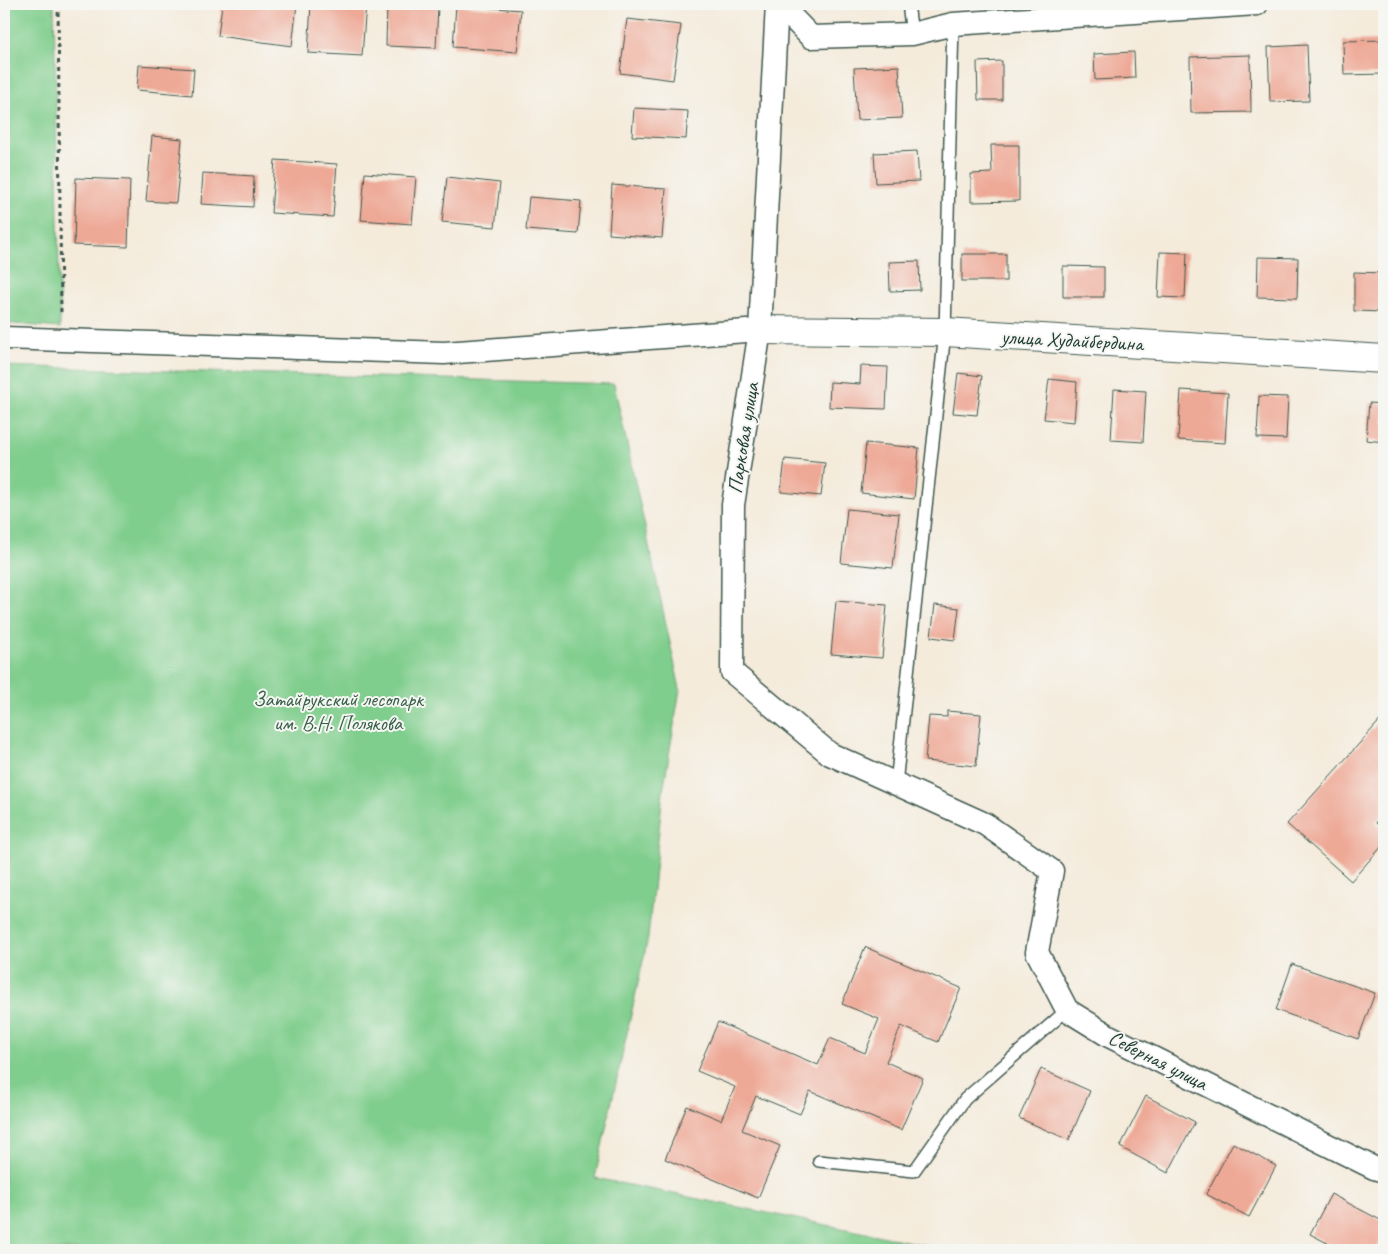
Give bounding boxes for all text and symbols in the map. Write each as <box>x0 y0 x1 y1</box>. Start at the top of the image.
street label: улица Худайбердина <box>998 323 1146 357</box>
street label: Парковая улица <box>721 379 765 495</box>
park label: Затайрукский лесопарк им. В.Н. Полякова <box>253 686 425 736</box>
street label: Северная улица <box>1104 1024 1213 1097</box>

